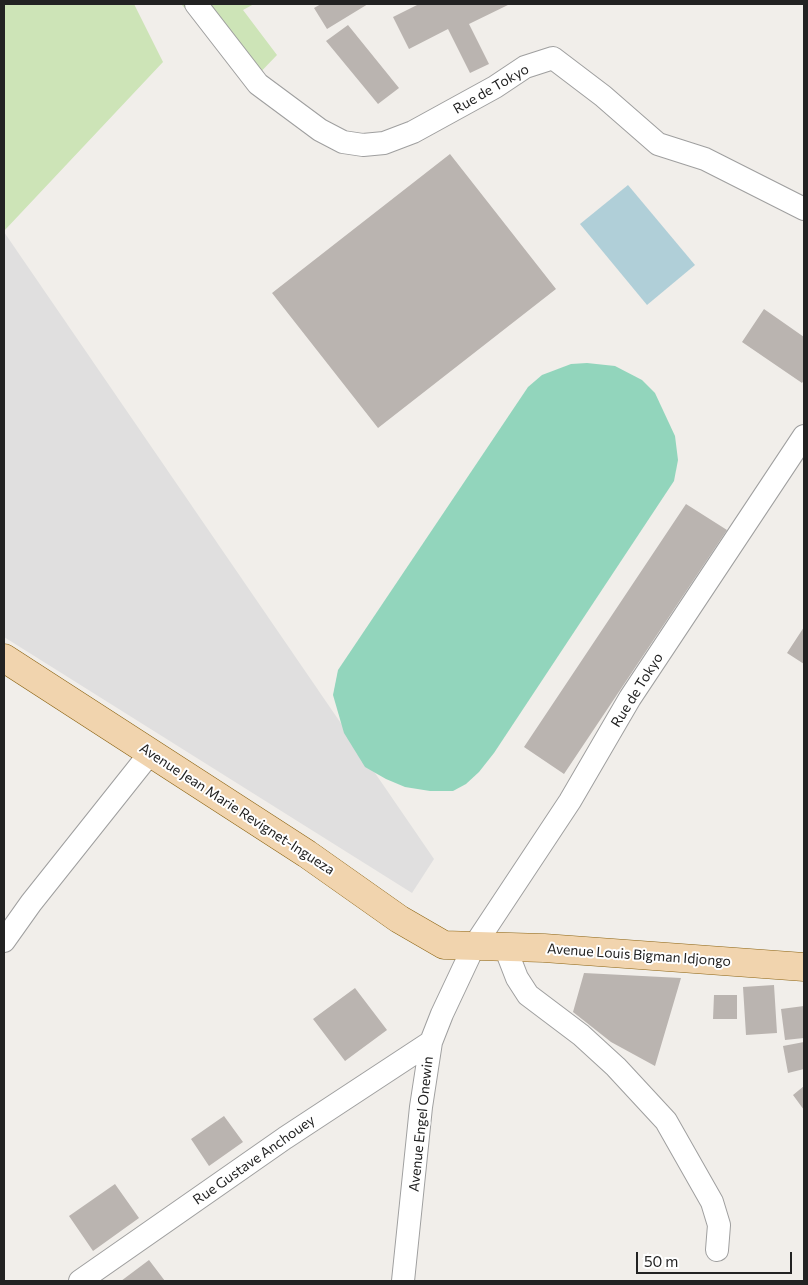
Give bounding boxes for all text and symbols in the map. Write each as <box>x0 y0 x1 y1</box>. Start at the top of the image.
street label: Rue de Tokyo <box>450 61 532 117</box>
street label: Rue de Tokyo <box>607 650 667 730</box>
street label: Avenue Jean Marie Revignet-Ingueza <box>136 740 338 878</box>
street label: Avenue Louis Bigman Idjongo <box>546 940 732 970</box>
street label: Avenue Engel Onewin <box>406 1055 436 1193</box>
street label: Rue Gustave Anchouey <box>190 1112 318 1208</box>
scale bar <box>638 1242 794 1274</box>
text: 50 m <box>644 1252 678 1270</box>

